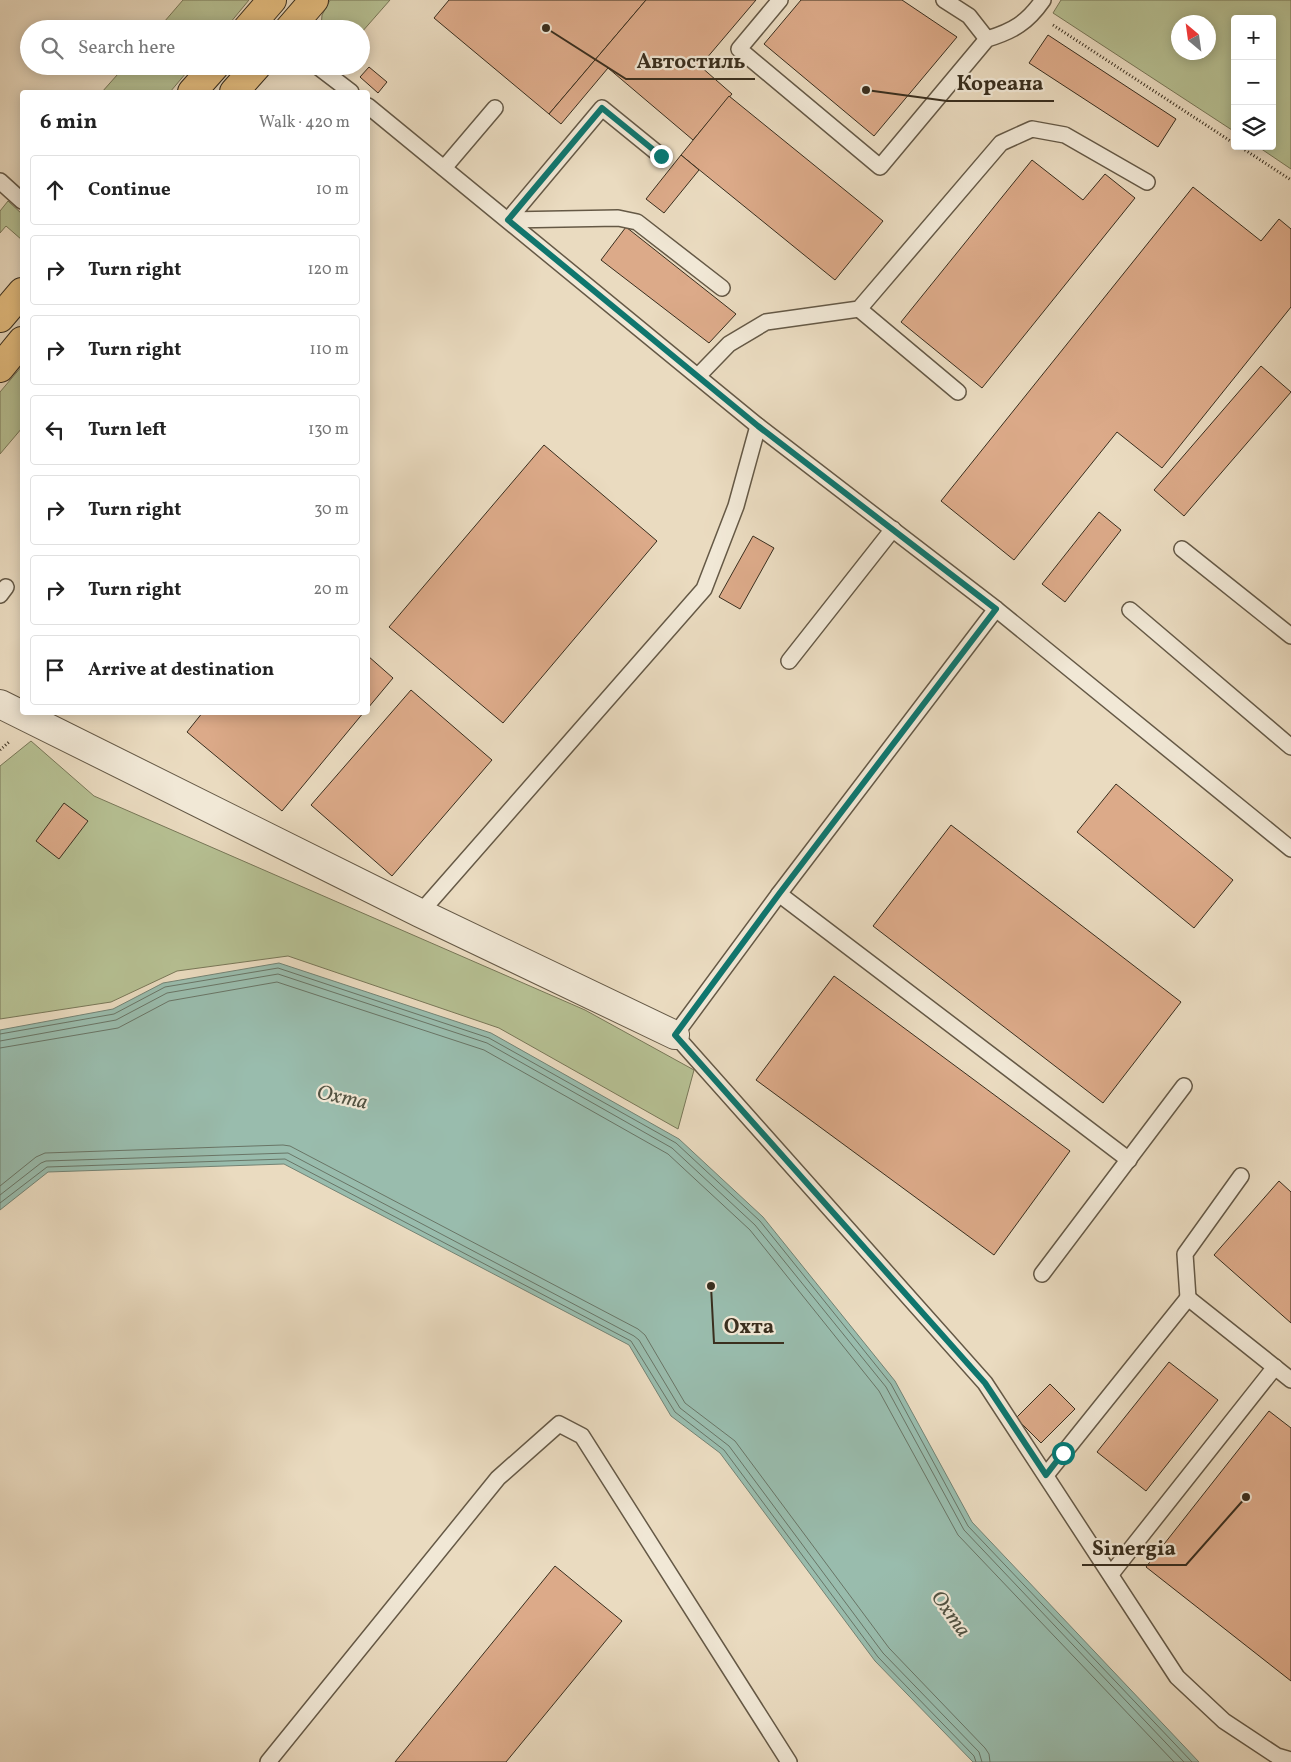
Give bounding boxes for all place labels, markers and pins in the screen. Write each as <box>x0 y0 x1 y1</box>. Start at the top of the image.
callout: Автостиль <box>626 43 755 79</box>
callout: Кореана <box>947 65 1054 101</box>
callout: Охта <box>714 1307 784 1343</box>
callout: Sinergia <box>1082 1529 1186 1565</box>

